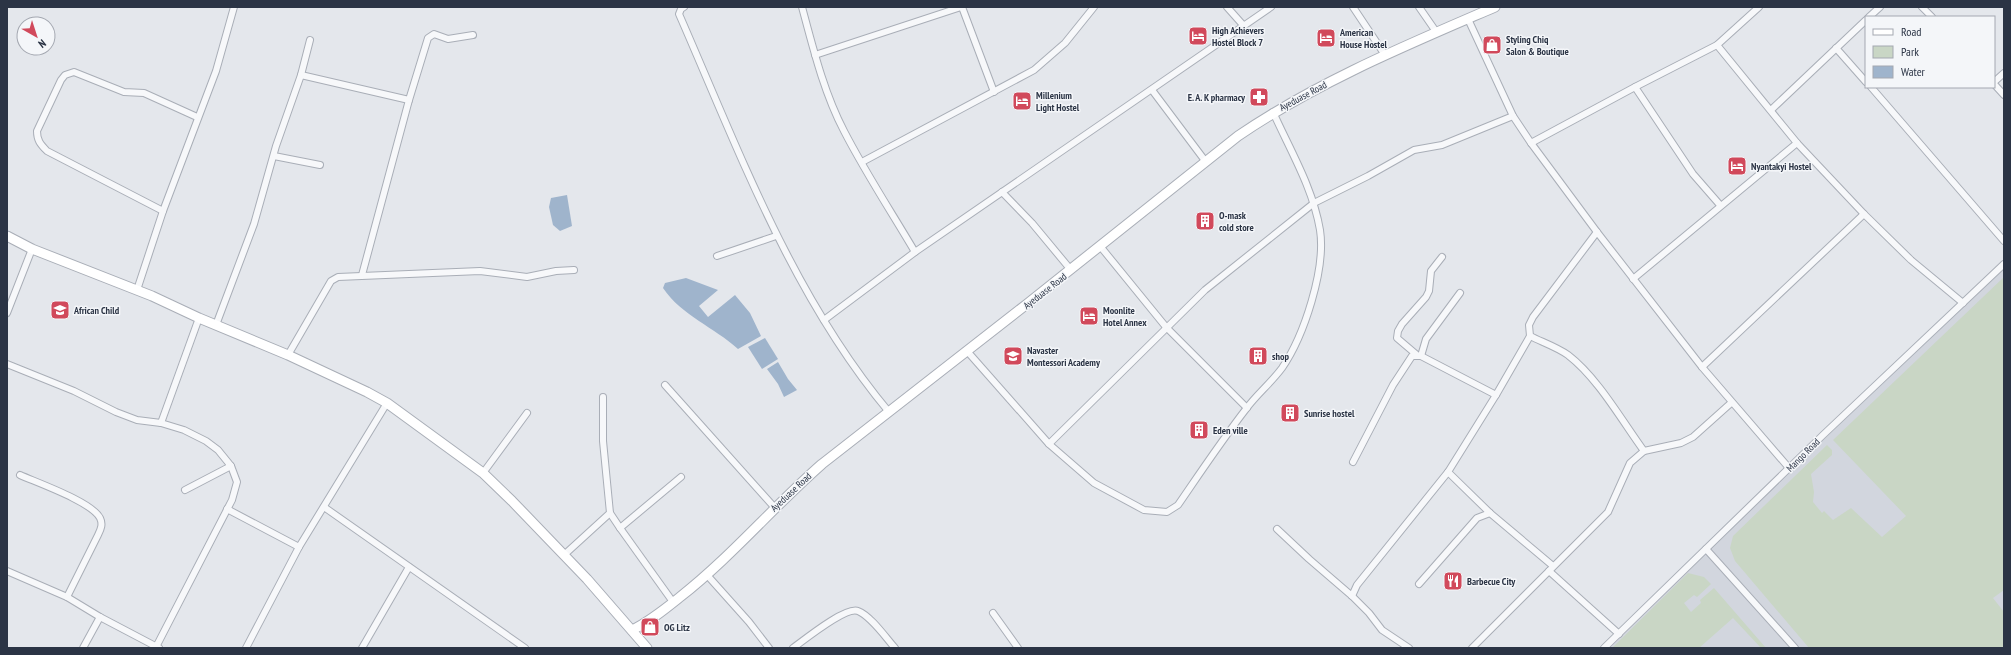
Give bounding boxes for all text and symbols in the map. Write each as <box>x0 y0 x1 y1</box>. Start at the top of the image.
north arrow <box>16 16 56 56</box>
legend <box>1865 16 1995 88</box>
place label: High Achievers Hostel Block 7 <box>1212 24 1265 49</box>
text: Road <box>1901 24 1921 39</box>
hotel icon: High Achievers Hostel Block 7 <box>1187 25 1209 47</box>
place label: American House Hostel <box>1339 26 1388 51</box>
hotel icon: American House Hostel <box>1315 27 1337 49</box>
place label: Styling Chiq Salon & Boutique <box>1506 33 1569 58</box>
shop icon: Styling Chiq Salon & Boutique <box>1481 34 1503 56</box>
text: N <box>36 36 49 51</box>
text: Park <box>1901 44 1919 59</box>
text: Water <box>1901 64 1926 79</box>
street label: Ayeduase Road <box>1277 78 1329 114</box>
pharmacy icon: E. A. K pharmacy <box>1248 86 1270 108</box>
place label: Millenium Light Hostel <box>1036 89 1080 114</box>
hotel icon: Millenium Light Hostel <box>1011 90 1033 112</box>
place label: E. A. K pharmacy <box>1188 91 1246 104</box>
hotel icon: Nyantakyi Hostel <box>1726 155 1748 177</box>
place label: Nyantakyi Hostel <box>1751 160 1812 173</box>
place label: O-mask cold store <box>1219 209 1254 234</box>
building icon: O-mask cold store <box>1194 210 1216 232</box>
street label: Ayeduase Road <box>1021 270 1069 312</box>
school or university icon: African Child <box>49 299 71 321</box>
place label: African Child <box>73 304 120 317</box>
place label: Moonlite Hotel Annex <box>1103 304 1147 329</box>
hotel icon: Moonlite Hotel Annex <box>1078 305 1100 327</box>
place label: Navaster Montessori Academy <box>1027 344 1101 369</box>
school or university icon: Navaster Montessori Academy <box>1002 345 1024 367</box>
building icon: shop <box>1247 345 1269 367</box>
place label: shop <box>1272 350 1289 363</box>
building icon: Sunrise hostel <box>1279 402 1301 424</box>
place label: Sunrise hostel <box>1304 407 1355 420</box>
building icon: Eden ville <box>1188 419 1210 441</box>
place label: Eden ville <box>1213 424 1248 437</box>
street label: Mango Road <box>1783 435 1823 475</box>
street label: Ayeduase Road <box>768 470 814 514</box>
restaurant icon: Barbecue City <box>1442 570 1464 592</box>
place label: Barbecue City <box>1467 575 1516 588</box>
shop icon: OG Litz <box>639 616 661 638</box>
place label: OG Litz <box>664 621 690 634</box>

